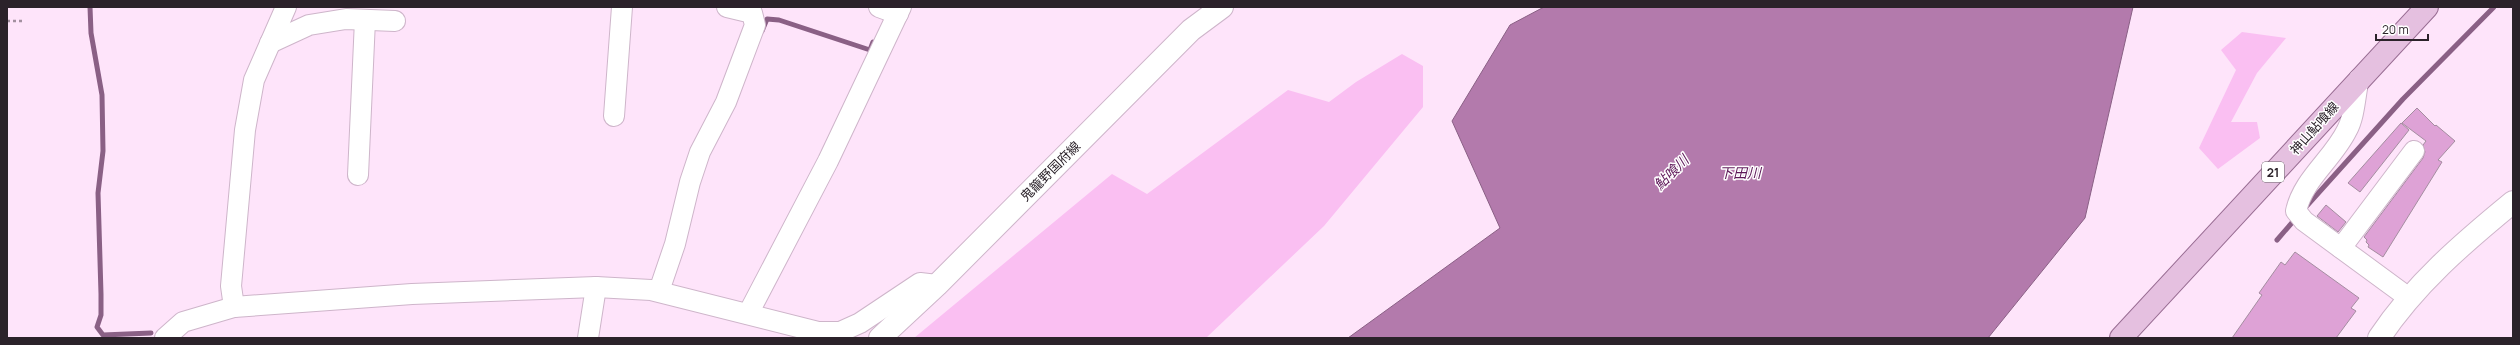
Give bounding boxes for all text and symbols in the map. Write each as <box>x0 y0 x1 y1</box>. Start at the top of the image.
scale bar <box>2376 16 2428 42</box>
text: 20 m <box>2382 21 2409 38</box>
street label: 神山鮎喰線 <box>2286 98 2342 158</box>
street label: 鬼籠野国府線 <box>1016 137 1084 205</box>
water label: 鮎喰川 <box>1649 149 1694 194</box>
road number: 21 <box>2262 162 2284 182</box>
water label: 下田川 <box>1719 163 1763 182</box>

